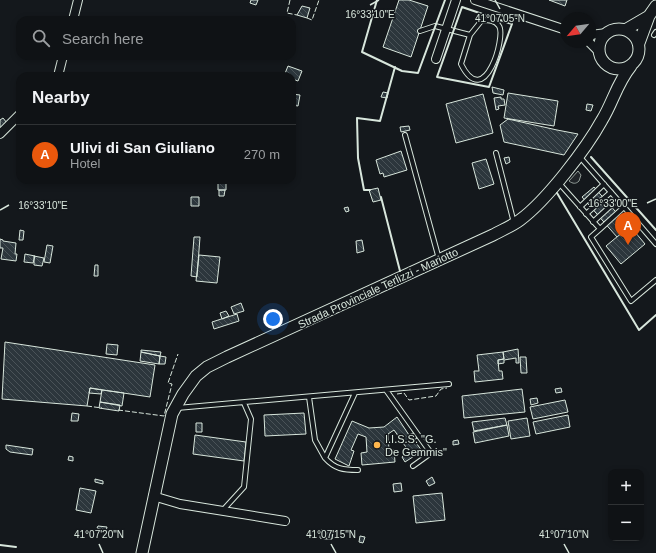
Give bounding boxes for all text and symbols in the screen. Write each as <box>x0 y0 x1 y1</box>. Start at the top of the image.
text: 16°33'10"E <box>345 9 395 20</box>
north arrow <box>560 12 596 48</box>
text: 41°07'05"N <box>475 13 525 24</box>
search box <box>16 16 296 60</box>
icon: search <box>30 27 52 49</box>
text: Search here <box>62 30 144 47</box>
text: Nearby <box>32 88 90 107</box>
text: Ulivi di San Giuliano <box>70 139 215 156</box>
text: A <box>40 147 50 162</box>
text: 270 m <box>244 147 280 162</box>
text: Hotel <box>70 156 100 171</box>
text: 16°33'00"E <box>588 198 638 209</box>
text: 16°33'10"E <box>18 200 68 211</box>
pin: A <box>615 212 641 245</box>
street label: Strada Provinciale Terlizzi - Mariotto <box>296 246 460 330</box>
your location <box>263 309 283 329</box>
place label: I.I.S.S. "G. De Gemmis" <box>385 433 447 458</box>
marker: I.I.S.S. "G. De Gemmis" <box>372 440 382 450</box>
map controls <box>608 469 644 541</box>
button: + <box>608 469 644 505</box>
button: − <box>608 505 644 541</box>
text: 41°07'20"N <box>74 529 124 540</box>
text: 41°07'15"N <box>306 529 356 540</box>
text: 41°07'10"N <box>539 529 589 540</box>

